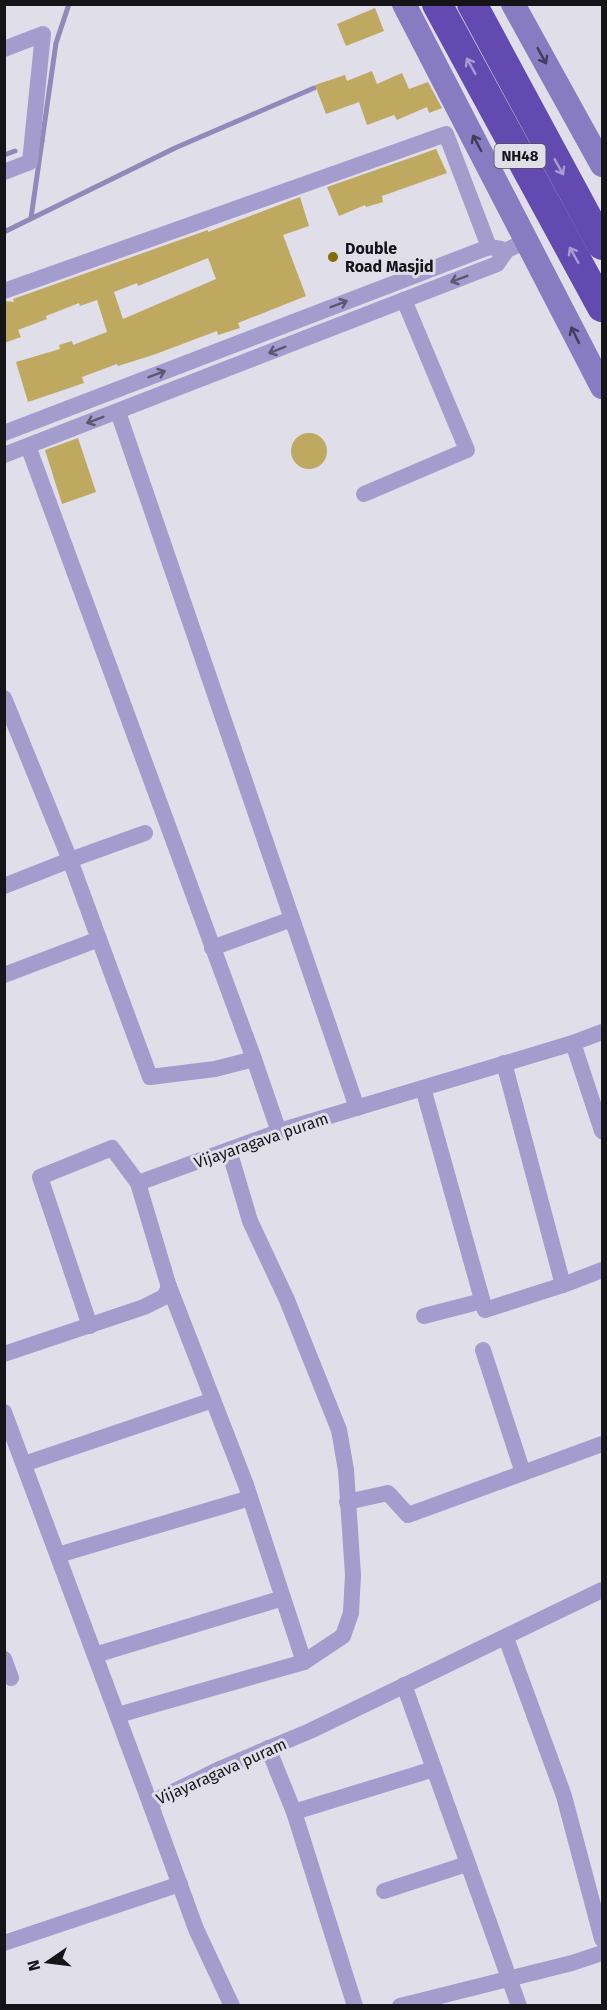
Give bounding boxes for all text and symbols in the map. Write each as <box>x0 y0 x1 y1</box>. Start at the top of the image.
one-way arrow <box>537 46 548 64</box>
one-way arrow <box>465 57 476 75</box>
one-way arrow <box>471 134 482 152</box>
road number: NH48 <box>494 144 546 168</box>
one-way arrow <box>554 158 566 175</box>
place label: Double Road Masjid <box>345 239 434 276</box>
one-way arrow <box>568 247 580 264</box>
marker: Double Road Masjid <box>326 250 340 264</box>
one-way arrow <box>450 274 469 285</box>
one-way arrow <box>329 298 348 309</box>
one-way arrow <box>568 327 580 345</box>
one-way arrow <box>269 345 287 356</box>
one-way arrow <box>147 367 166 378</box>
one-way arrow <box>87 416 105 427</box>
street label: Vijayaragava puram <box>192 1109 331 1172</box>
street label: Vijayaragava puram <box>153 1734 289 1809</box>
north arrow <box>18 1932 78 1992</box>
text: N <box>23 1958 44 1973</box>

